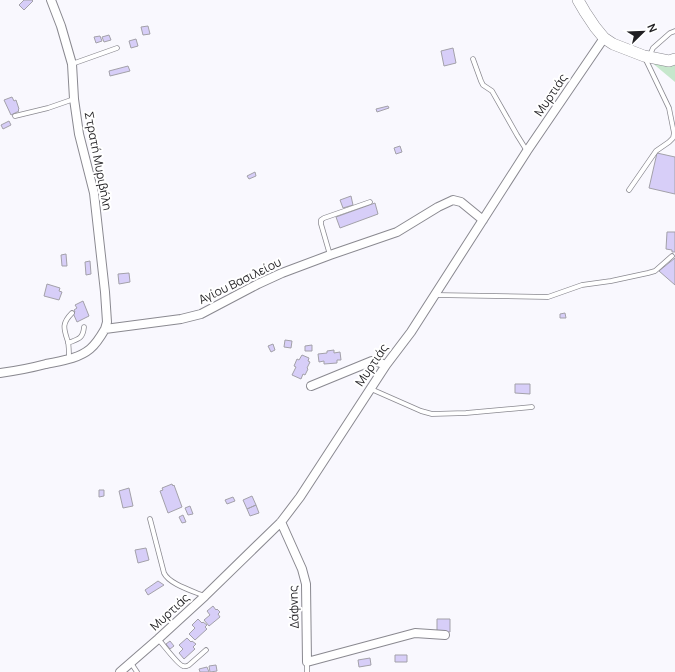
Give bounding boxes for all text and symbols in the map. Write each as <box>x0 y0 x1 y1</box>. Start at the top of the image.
north arrow <box>623 12 663 52</box>
text: N <box>644 21 661 35</box>
street label: Μυρτιάς <box>530 70 571 119</box>
street label: Στρατή Μυριβήλη <box>81 110 116 212</box>
street label: Αγίου Βασιλείου <box>196 253 284 308</box>
street label: Μυρτιάς <box>351 340 392 389</box>
street label: Δάφνης <box>284 585 303 629</box>
street label: Μυρτιάς <box>146 589 193 634</box>

